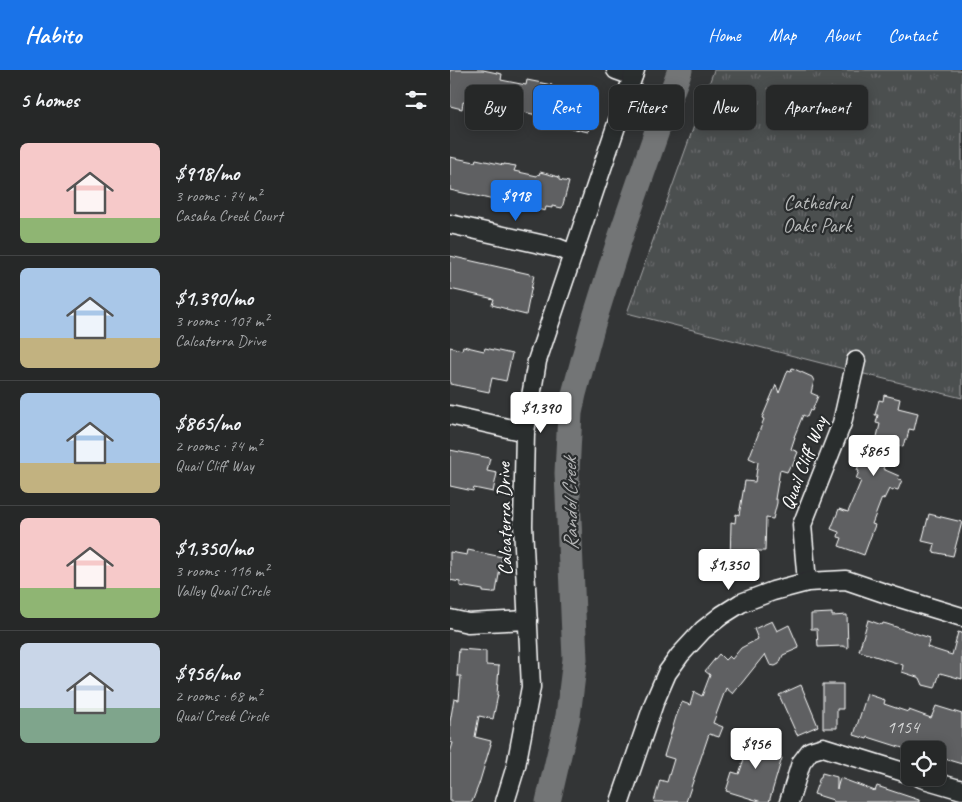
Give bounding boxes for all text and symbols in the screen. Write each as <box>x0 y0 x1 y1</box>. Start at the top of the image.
text: Habito <box>25 20 81 50</box>
text: Home <box>708 24 741 46</box>
text: Map <box>769 24 796 46</box>
text: About <box>824 24 860 46</box>
text: Contact <box>888 24 937 46</box>
chip: Buy <box>465 85 523 130</box>
chip: Rent <box>533 85 599 130</box>
chip: Filters <box>609 85 684 130</box>
chip: New <box>694 85 756 130</box>
chip: Apartment <box>766 85 868 130</box>
icon: filters <box>402 86 430 114</box>
text: 5 homes <box>20 87 79 113</box>
text: $918/mo <box>175 160 239 186</box>
icon: home <box>60 163 120 223</box>
pin: $918 <box>486 180 546 222</box>
text: 3 rooms · 74 m² <box>175 186 261 206</box>
text: $918 <box>502 186 530 206</box>
park label: Cathedral Oaks Park <box>783 190 854 238</box>
text: Casaba Creek Court <box>175 206 283 226</box>
text: $1,390/mo <box>175 285 253 311</box>
icon: home <box>60 288 120 348</box>
text: 3 rooms · 107 m² <box>175 311 269 331</box>
text: Calcaterra Drive <box>175 331 266 351</box>
pin: $1,390 <box>500 392 582 434</box>
text: $1,390 <box>522 398 560 418</box>
text: $865/mo <box>175 410 240 436</box>
street label: Quail Cliff Way <box>774 411 834 514</box>
icon: home <box>60 413 120 473</box>
pin: $865 <box>844 434 904 477</box>
text: 2 rooms · 74 m² <box>175 436 261 456</box>
text: $865 <box>860 441 888 461</box>
water label: Randol Creek <box>556 454 584 551</box>
text: Quail Cliff Way <box>175 456 254 476</box>
street label: Calcaterra Drive <box>491 461 518 576</box>
text: $1,350/mo <box>175 535 253 561</box>
icon: home <box>60 538 120 598</box>
pin: $1,350 <box>688 548 770 591</box>
text: $1,350 <box>710 555 748 575</box>
text: 3 rooms · 116 m² <box>175 561 269 581</box>
text: Valley Quail Circle <box>175 581 270 601</box>
text: $956/mo <box>175 660 240 686</box>
icon: home <box>60 663 120 723</box>
text: 2 rooms · 68 m² <box>175 686 261 706</box>
text: Quail Creek Circle <box>175 706 269 726</box>
house number: 1154 <box>887 716 921 738</box>
pin: $956 <box>726 728 786 770</box>
text: $956 <box>742 734 770 754</box>
map controls <box>901 741 946 786</box>
button: locate <box>901 741 946 786</box>

